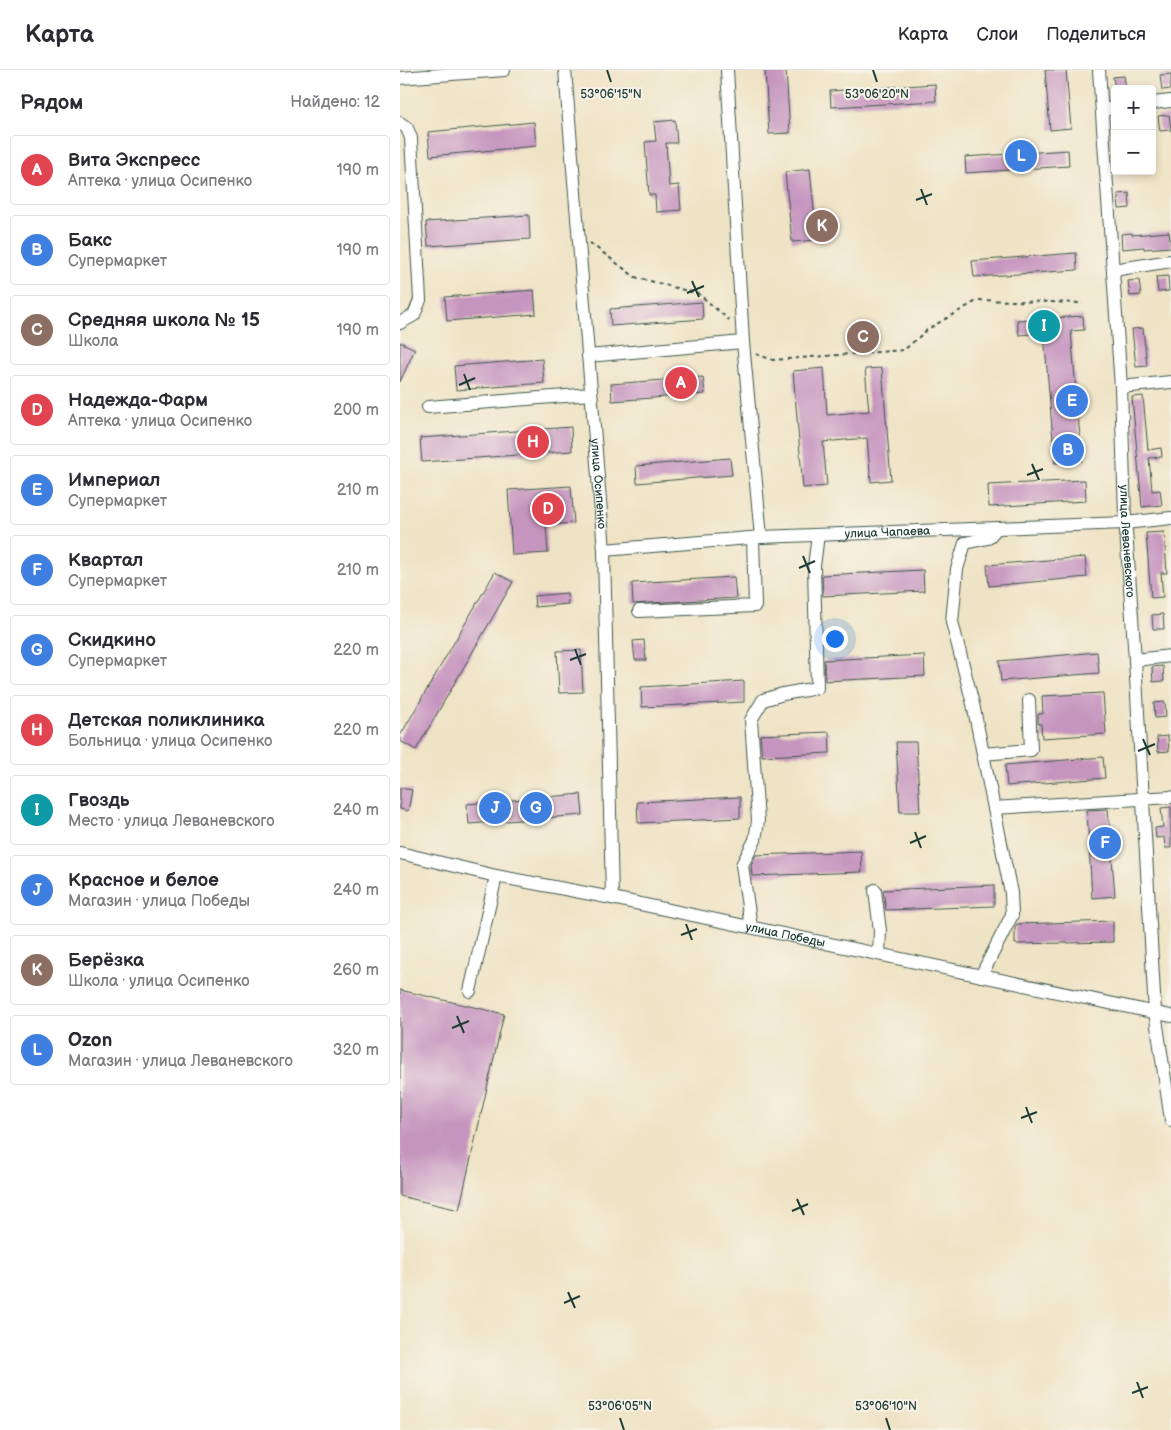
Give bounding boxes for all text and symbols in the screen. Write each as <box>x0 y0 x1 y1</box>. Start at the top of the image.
text: Карта <box>25 20 94 49</box>
text: Карта <box>898 24 948 45</box>
text: Слои <box>976 24 1018 45</box>
text: Поделиться <box>1046 24 1146 45</box>
map controls <box>1111 85 1156 175</box>
button: + <box>1111 85 1156 130</box>
text: 53°06'15"N <box>580 87 642 102</box>
text: 53°06'20"N <box>845 87 909 102</box>
text: Рядом <box>20 90 83 115</box>
text: Найдено: 12 <box>290 93 380 112</box>
button: − <box>1111 130 1156 175</box>
pin: L <box>1005 137 1037 175</box>
text: Вита Экспресс <box>68 149 200 172</box>
text: A <box>32 161 42 180</box>
text: 190 m <box>337 161 379 180</box>
text: Аптека · улица Осипенко <box>68 172 252 191</box>
pin: K <box>806 207 838 245</box>
text: Бакс <box>68 229 112 252</box>
text: B <box>31 241 43 260</box>
text: 190 m <box>337 241 379 260</box>
text: Супермаркет <box>68 252 167 271</box>
pin: I <box>1028 307 1060 345</box>
text: Средняя школа № 15 <box>68 309 260 332</box>
pin: C <box>847 318 879 356</box>
text: C <box>31 321 43 340</box>
text: 190 m <box>337 321 379 340</box>
text: Школа <box>68 332 118 351</box>
pin: A <box>665 364 697 402</box>
pin: E <box>1056 382 1088 420</box>
text: Надежда-Фарм <box>68 389 208 412</box>
text: D <box>31 401 43 420</box>
text: 200 m <box>333 401 379 420</box>
text: Аптека · улица Осипенко <box>68 412 252 431</box>
pin: H <box>517 423 549 461</box>
pin: B <box>1052 431 1084 469</box>
street label: улица Осипенко <box>587 438 610 529</box>
text: Империал <box>68 469 160 492</box>
text: E <box>32 481 42 500</box>
text: 210 m <box>337 481 379 500</box>
street label: улица Леваневского <box>1117 484 1138 598</box>
pin: D <box>532 490 564 528</box>
text: Супермаркет <box>68 492 167 511</box>
street label: улица Чапаева <box>844 523 930 541</box>
text: Квартал <box>68 549 143 572</box>
text: F <box>32 561 42 580</box>
text: 210 m <box>337 561 379 580</box>
text: Супермаркет <box>68 572 167 591</box>
your location <box>822 626 848 652</box>
text: Скидкино <box>68 629 156 652</box>
text: G <box>31 641 43 660</box>
text: 220 m <box>333 641 379 660</box>
text: Супермаркет <box>68 652 167 671</box>
text: Детская поликлиника <box>68 709 265 732</box>
text: H <box>31 721 43 740</box>
text: 220 m <box>333 721 379 740</box>
text: Больница · улица Осипенко <box>68 732 272 751</box>
text: Гвоздь <box>68 789 129 812</box>
pin: J <box>479 789 511 827</box>
pin: G <box>520 789 552 827</box>
text: I <box>34 801 40 820</box>
text: 240 m <box>333 801 379 820</box>
text: Место · улица Леваневского <box>68 812 275 831</box>
pin: F <box>1089 824 1121 862</box>
text: Красное и белое <box>68 869 219 892</box>
text: J <box>33 881 41 900</box>
text: 240 m <box>333 881 379 900</box>
text: Магазин · улица Победы <box>68 892 250 911</box>
street label: улица Победы <box>744 919 827 950</box>
text: Берёзка <box>68 949 144 972</box>
text: K <box>32 961 42 980</box>
text: 260 m <box>333 961 379 980</box>
text: Школа · улица Осипенко <box>68 972 250 991</box>
text: Ozon <box>68 1029 112 1052</box>
text: L <box>32 1041 42 1060</box>
text: 320 m <box>333 1041 379 1060</box>
text: Магазин · улица Леваневского <box>68 1052 293 1071</box>
text: 53°06'05"N <box>588 1399 652 1414</box>
text: 53°06'10"N <box>855 1399 917 1414</box>

